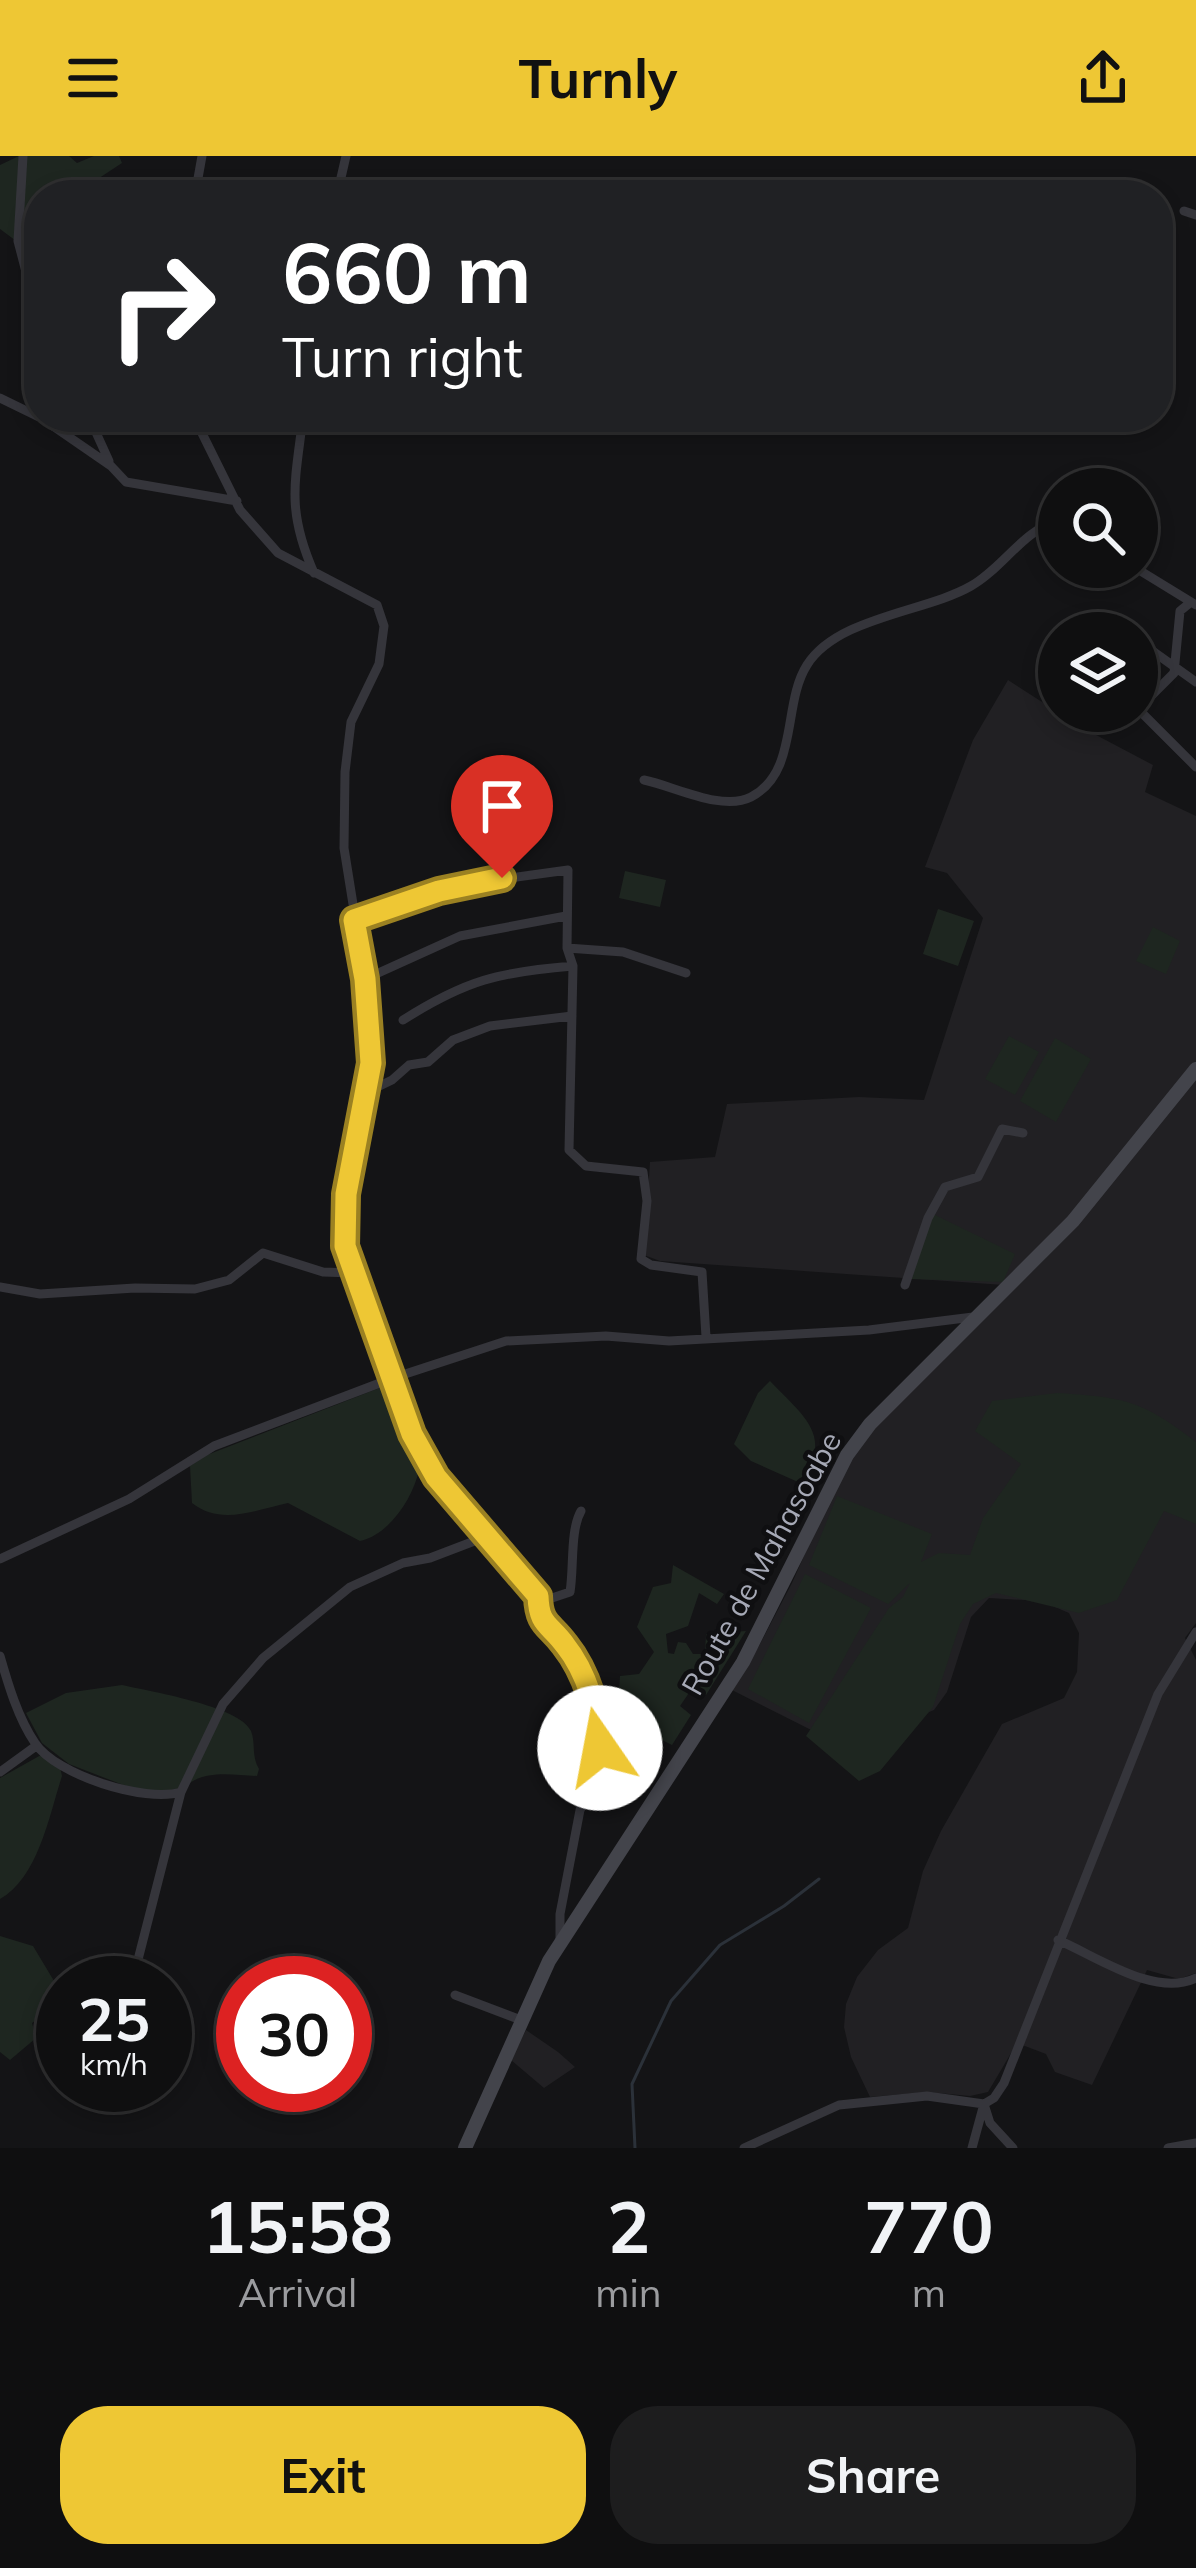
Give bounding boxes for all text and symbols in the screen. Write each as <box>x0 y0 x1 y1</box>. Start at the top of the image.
text: Turnly <box>519 44 677 112</box>
icon: menu <box>60 45 126 111</box>
icon: share <box>1070 45 1136 111</box>
text: 660 m <box>282 219 532 324</box>
icon: right <box>84 228 240 384</box>
text: Turn right <box>282 323 523 391</box>
map controls <box>1038 468 1158 732</box>
button: search <box>1038 468 1158 588</box>
button: layers <box>1038 612 1158 732</box>
pin <box>451 755 553 878</box>
icon: arrive <box>469 773 535 839</box>
street label: Route de Mahasoabe <box>673 1425 849 1701</box>
position arrow <box>537 1685 663 1811</box>
speed limit sign: 30 <box>216 1956 372 2112</box>
text: 25 <box>78 1981 150 2056</box>
text: km/h <box>80 2045 148 2083</box>
text: 15:58 <box>202 2181 393 2271</box>
text: 2 <box>607 2181 650 2271</box>
text: 770 <box>864 2181 994 2271</box>
text: Arrival <box>238 2268 357 2317</box>
text: min <box>595 2268 662 2317</box>
text: m <box>912 2268 946 2317</box>
button: Exit <box>60 2406 586 2544</box>
button: Share <box>610 2406 1136 2544</box>

